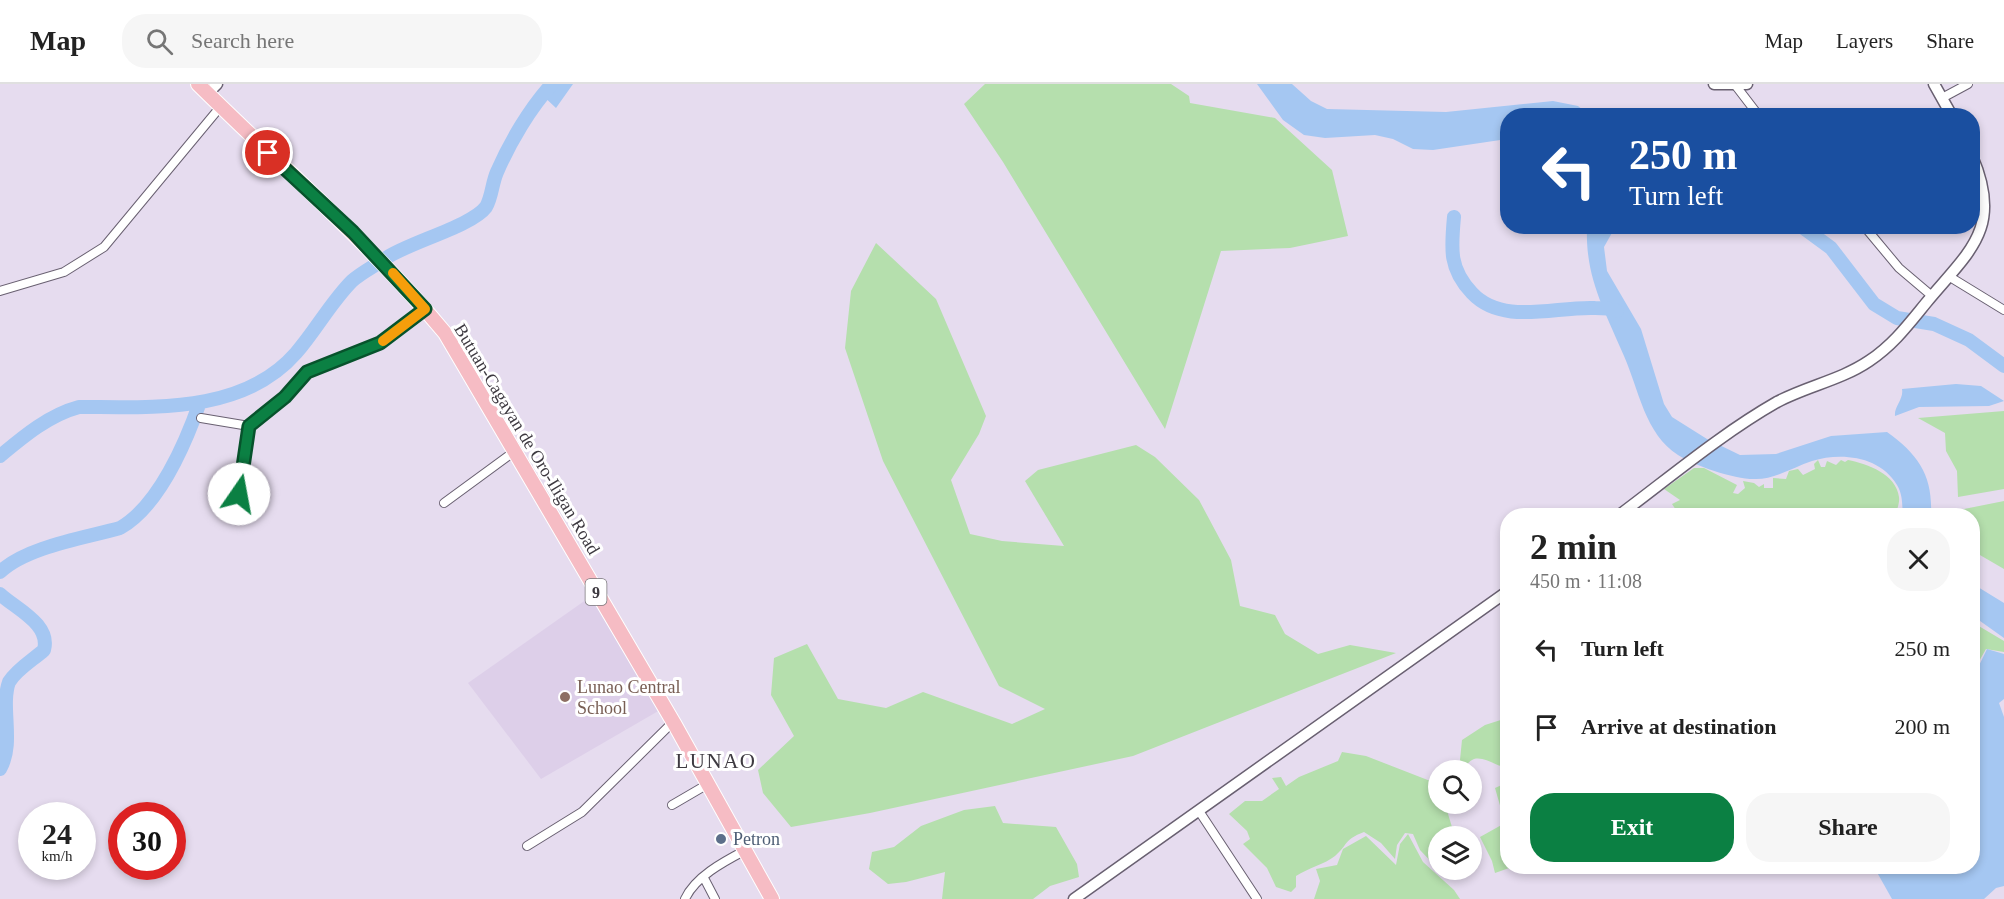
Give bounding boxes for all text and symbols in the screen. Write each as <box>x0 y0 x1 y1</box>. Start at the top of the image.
search box <box>122 14 542 68</box>
text: Map <box>30 25 86 56</box>
icon: search <box>143 25 176 58</box>
text: Search here <box>191 28 294 53</box>
text: Map <box>1765 29 1803 53</box>
text: Layers <box>1836 29 1893 53</box>
text: Share <box>1926 29 1974 53</box>
pin <box>242 127 293 178</box>
icon: left <box>1530 132 1608 210</box>
text: 250 m <box>1629 132 1738 178</box>
icon: arrive <box>251 136 284 169</box>
text: Turn left <box>1629 181 1723 211</box>
street label: Butuan-Cagayan de Oro-Iligan Road <box>450 320 604 558</box>
position arrow <box>207 462 271 526</box>
text: 2 min <box>1530 527 1617 567</box>
button: close <box>1887 528 1950 591</box>
text: 450 m · 11:08 <box>1530 570 1642 592</box>
road number: 9 <box>586 579 606 605</box>
icon: left <box>1530 633 1563 666</box>
text: Turn left <box>1581 636 1664 661</box>
text: 250 m <box>1894 636 1950 661</box>
place label: Lunao Central School <box>577 677 680 718</box>
marker: Lunao Central School <box>558 690 572 704</box>
icon: arrive <box>1530 711 1563 744</box>
text: Arrive at destination <box>1581 714 1777 739</box>
text: 200 m <box>1894 714 1950 739</box>
district label: LUNAO <box>676 749 757 773</box>
map controls <box>1428 760 1482 880</box>
button: search <box>1428 760 1482 814</box>
button: Exit <box>1530 793 1734 862</box>
button: Share <box>1746 793 1950 862</box>
speed limit sign: 30 <box>108 802 186 880</box>
text: 24 <box>42 817 72 850</box>
button: layers <box>1428 826 1482 880</box>
place label: Petron <box>733 829 780 849</box>
marker: Petron <box>714 832 728 846</box>
text: km/h <box>42 848 72 864</box>

